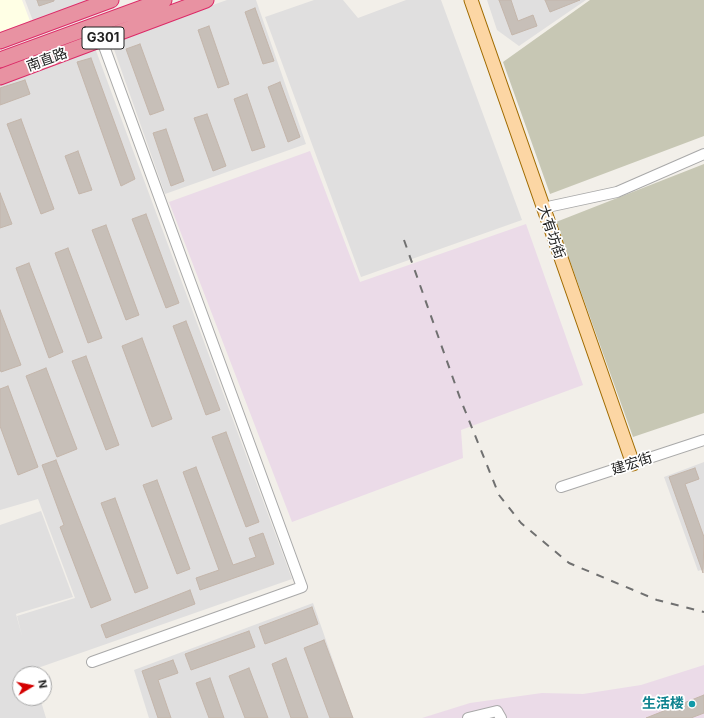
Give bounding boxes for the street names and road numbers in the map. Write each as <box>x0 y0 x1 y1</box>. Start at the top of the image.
road number: G301 <box>82 27 124 49</box>
street label: 南直路 <box>24 45 70 75</box>
street label: 大有坊街 <box>534 203 568 261</box>
street label: 建宏街 <box>609 450 655 478</box>

